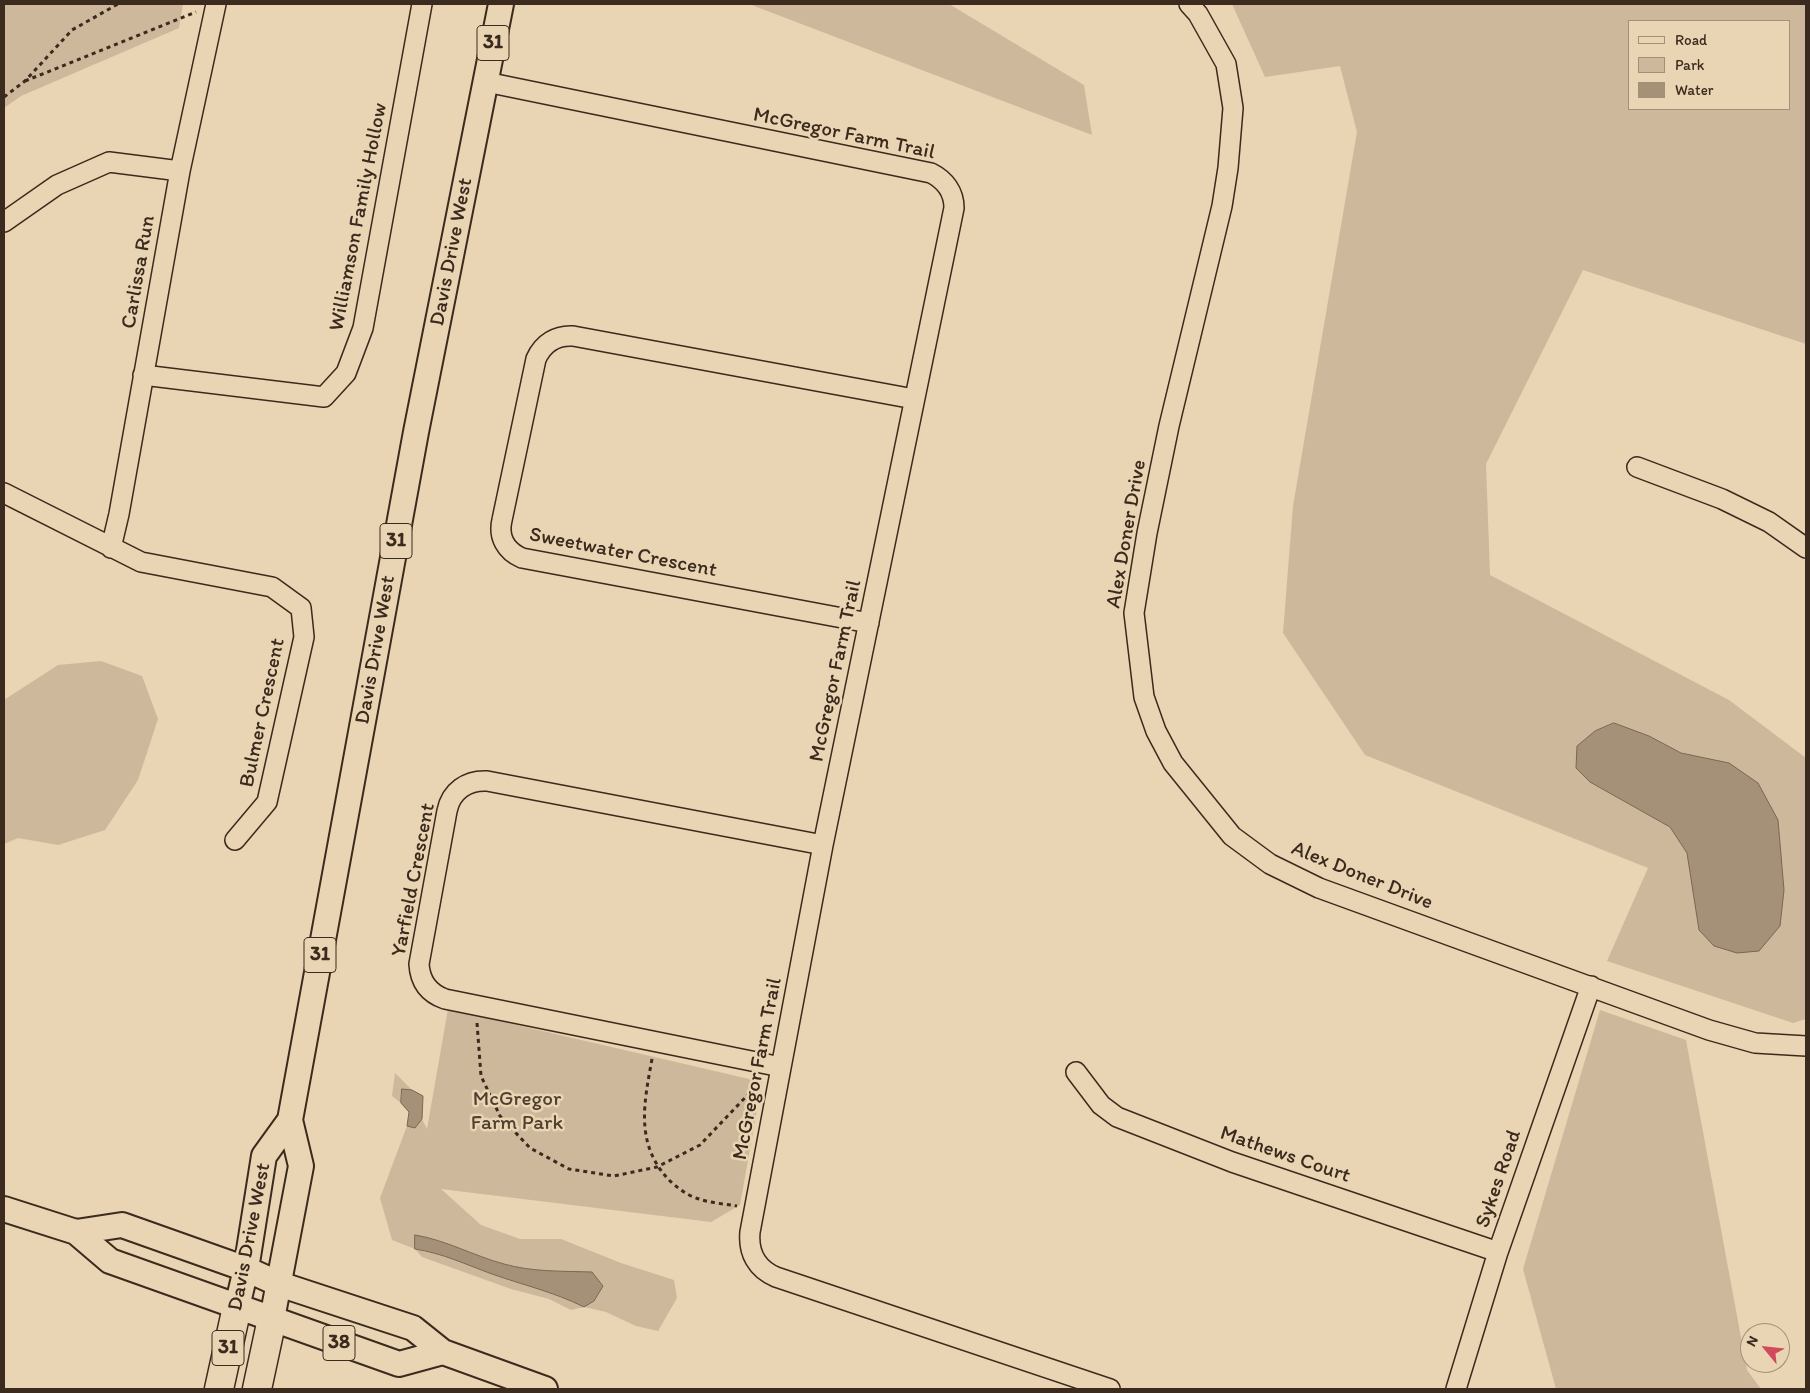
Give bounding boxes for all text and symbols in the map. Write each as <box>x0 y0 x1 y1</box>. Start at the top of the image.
legend <box>1628 20 1790 110</box>
road number: 31 <box>477 26 509 60</box>
text: Road <box>1675 31 1707 49</box>
text: Park <box>1675 56 1705 74</box>
text: Water <box>1675 81 1713 99</box>
street label: Williamson Family Hollow <box>325 101 393 333</box>
street label: McGregor Farm Trail <box>751 102 937 166</box>
street label: Davis Drive West <box>425 176 479 328</box>
street label: Carlissa Run <box>117 213 161 331</box>
street label: Alex Doner Drive <box>1102 458 1152 610</box>
street label: Sweetwater Crescent <box>527 522 719 584</box>
road number: 31 <box>380 524 412 558</box>
street label: Davis Drive West <box>351 574 401 726</box>
street label: McGregor Farm Trail <box>804 578 868 764</box>
street label: Bulmer Crescent <box>235 636 291 790</box>
street label: Yarfield Crescent <box>387 801 441 959</box>
street label: Alex Doner Drive <box>1288 836 1436 916</box>
road number: 31 <box>304 938 336 972</box>
street label: McGregor Farm Trail <box>728 976 788 1162</box>
park label: McGregor Farm Park <box>471 1087 563 1137</box>
street label: Mathews Court <box>1216 1121 1354 1189</box>
street label: Sykes Road <box>1471 1127 1527 1231</box>
street label: Davis Drive West <box>223 1161 277 1313</box>
north arrow <box>1740 1323 1790 1373</box>
road number: 38 <box>323 1326 355 1360</box>
road number: 31 <box>212 1330 244 1366</box>
text: N <box>1742 1333 1762 1349</box>

